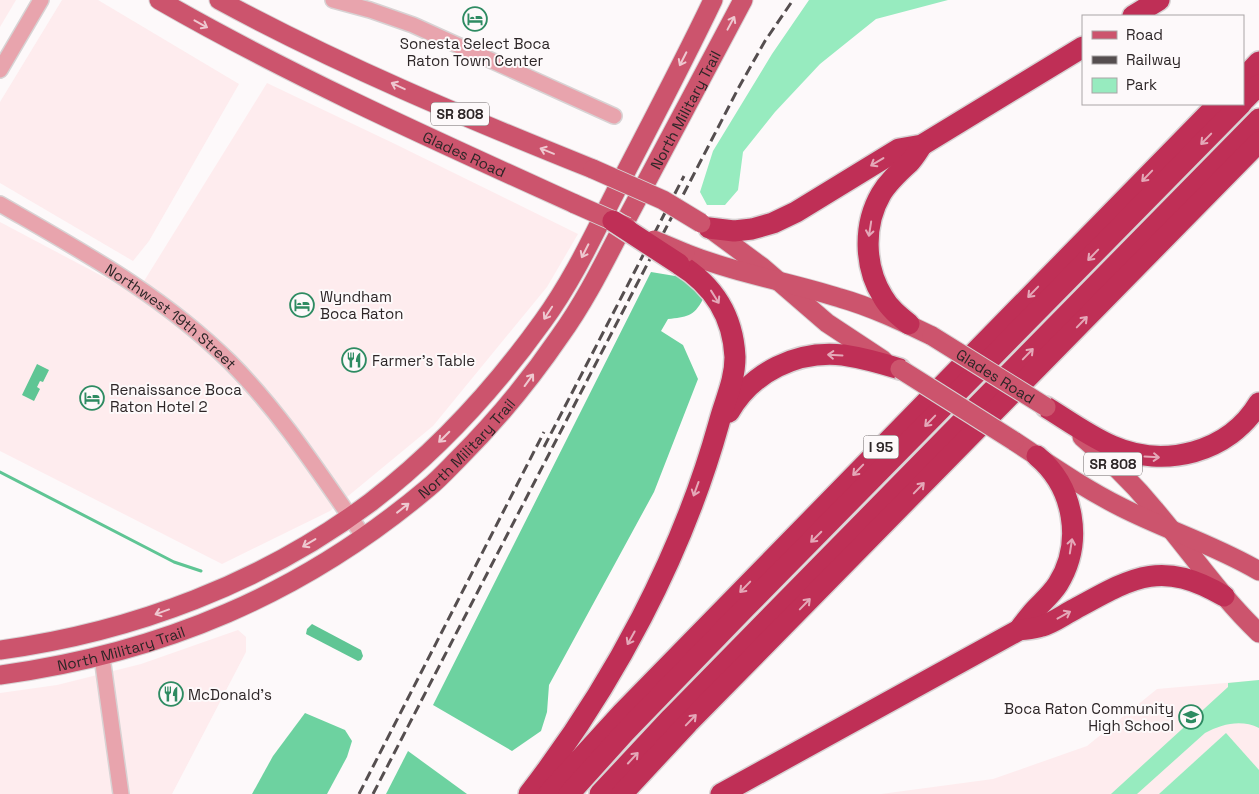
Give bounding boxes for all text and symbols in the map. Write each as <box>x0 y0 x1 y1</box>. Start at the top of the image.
hotel icon: Sonesta Select Boca Raton Town Center <box>462 6 488 32</box>
legend <box>1082 15 1244 105</box>
one-way arrow <box>726 16 736 31</box>
one-way arrow <box>194 19 209 29</box>
text: Road <box>1126 25 1163 44</box>
place label: Sonesta Select Boca Raton Town Center <box>400 34 551 70</box>
street label: North Military Trail <box>646 47 724 172</box>
text: Railway <box>1126 50 1181 69</box>
one-way arrow <box>678 51 687 66</box>
text: Park <box>1126 75 1157 94</box>
one-way arrow <box>391 81 406 91</box>
road number: SR 808 <box>431 102 489 126</box>
street label: Glades Road <box>420 126 509 181</box>
one-way arrow <box>1200 132 1212 145</box>
one-way arrow <box>540 146 556 155</box>
one-way arrow <box>871 158 885 168</box>
one-way arrow <box>1141 170 1153 182</box>
one-way arrow <box>865 220 875 236</box>
one-way arrow <box>580 243 589 258</box>
one-way arrow <box>1087 248 1099 260</box>
street label: Northwest 19th Street <box>102 259 241 373</box>
one-way arrow <box>1027 286 1040 298</box>
place label: Wyndham Boca Raton <box>320 287 403 323</box>
one-way arrow <box>710 289 720 303</box>
hotel icon: Wyndham Boca Raton <box>289 292 315 318</box>
one-way arrow <box>543 306 554 320</box>
one-way arrow <box>1076 316 1088 329</box>
street label: Glades Road <box>953 344 1039 407</box>
restaurant icon: Farmer's Table <box>341 347 367 373</box>
one-way arrow <box>1022 348 1034 360</box>
one-way arrow <box>828 350 844 359</box>
place label: Farmer's Table <box>372 351 475 370</box>
one-way arrow <box>523 374 534 387</box>
place label: Renaissance Boca Raton Hotel 2 <box>110 380 242 416</box>
hotel icon: Renaissance Boca Raton Hotel 2 <box>79 385 105 411</box>
street label: North Military Trail <box>414 394 519 502</box>
one-way arrow <box>924 414 936 427</box>
one-way arrow <box>437 431 450 443</box>
road number: I 95 <box>864 436 898 458</box>
road number: SR 808 <box>1084 452 1142 476</box>
one-way arrow <box>1144 452 1160 461</box>
one-way arrow <box>853 464 865 476</box>
one-way arrow <box>691 481 700 497</box>
one-way arrow <box>913 482 925 494</box>
one-way arrow <box>396 502 409 513</box>
one-way arrow <box>810 530 822 543</box>
one-way arrow <box>302 538 316 548</box>
one-way arrow <box>1066 538 1076 554</box>
one-way arrow <box>739 580 751 593</box>
one-way arrow <box>799 598 811 610</box>
one-way arrow <box>155 608 170 617</box>
one-way arrow <box>1057 609 1071 619</box>
street label: North Military Trail <box>55 621 187 675</box>
one-way arrow <box>626 630 635 645</box>
restaurant icon: McDonald's <box>158 681 184 707</box>
place label: McDonald's <box>188 685 272 704</box>
place label: Boca Raton Community High School <box>1004 699 1174 735</box>
school or university icon: Boca Raton Community High School <box>1178 704 1204 730</box>
one-way arrow <box>685 714 697 726</box>
one-way arrow <box>627 752 639 764</box>

